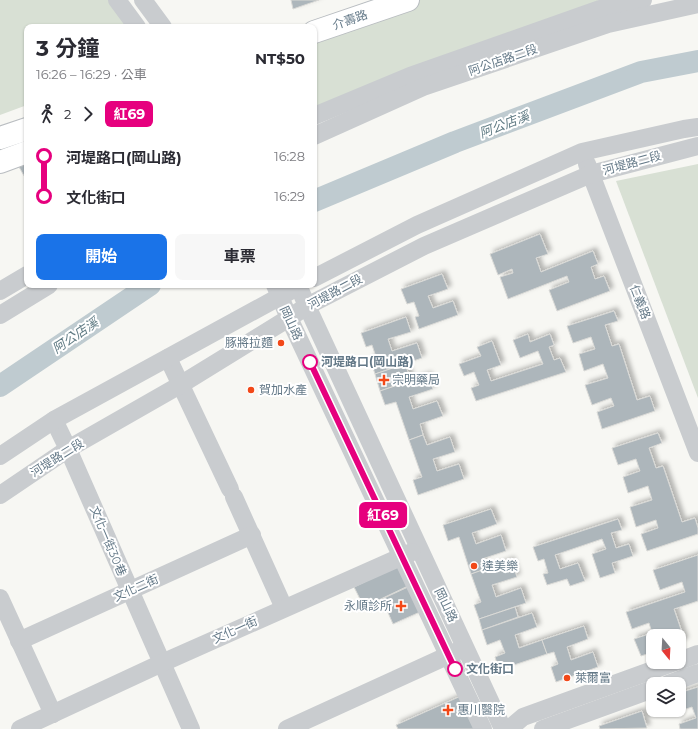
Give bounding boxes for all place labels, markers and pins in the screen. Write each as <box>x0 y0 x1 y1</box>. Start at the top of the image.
place label: 豚將拉麵 <box>225 335 273 350</box>
marker: 豚將拉麵 <box>276 338 286 348</box>
marker: 河堤路口(岡山路) <box>302 354 318 370</box>
place label: 河堤路口(岡山路) <box>321 354 414 369</box>
place label: 宗明藥局 <box>392 372 440 387</box>
marker: 宗明藥局 <box>379 375 389 385</box>
place label: 賀加水產 <box>259 382 307 397</box>
marker: 賀加水產 <box>246 385 256 395</box>
place label: 達美樂 <box>482 558 518 573</box>
marker: 達美樂 <box>469 561 479 571</box>
place label: 永順診所 <box>344 598 392 613</box>
marker: 永順診所 <box>395 600 407 612</box>
marker: 文化街口 <box>447 661 463 677</box>
place label: 文化街口 <box>466 661 514 676</box>
place label: 萊爾富 <box>575 670 611 685</box>
marker: 萊爾富 <box>562 673 572 683</box>
place label: 惠川醫院 <box>457 702 505 717</box>
marker: 惠川醫院 <box>442 704 454 716</box>

